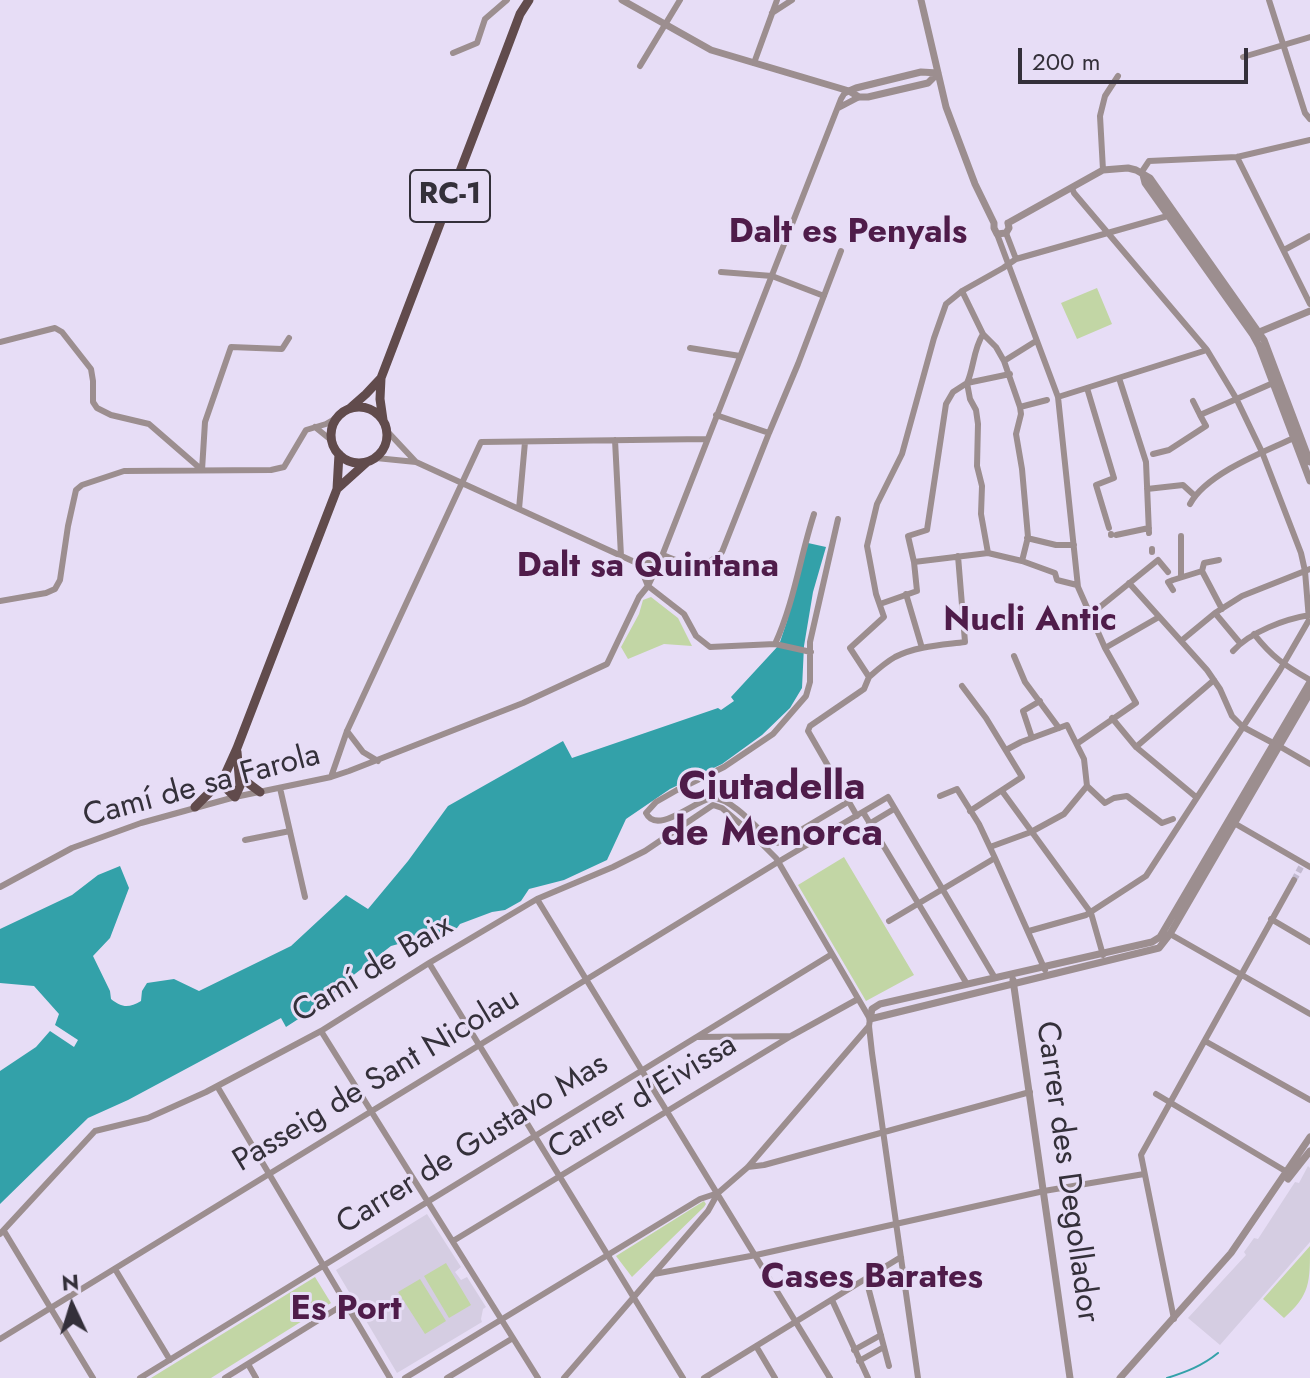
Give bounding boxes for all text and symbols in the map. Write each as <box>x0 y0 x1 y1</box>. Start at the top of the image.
scale bar <box>1022 32 1252 82</box>
text: 200 m <box>1032 44 1100 79</box>
road number: RC-1 <box>410 170 490 222</box>
district label: Dalt es Penyals <box>729 214 967 254</box>
district label: Dalt sa Quintana <box>517 548 779 588</box>
district label: Nucli Antic <box>943 602 1117 642</box>
street label: Camí de sa Farola <box>79 737 325 837</box>
district label: Ciutadella de Menorca <box>661 765 883 859</box>
street label: Camí de Baix <box>286 907 460 1033</box>
street label: Passeig de Sant Nicolau <box>227 980 527 1182</box>
street label: Carrer des Degollador <box>1026 1019 1106 1325</box>
street label: Carrer d'Eivissa <box>542 1027 744 1169</box>
street label: Carrer de Gustavo Mas <box>330 1046 616 1244</box>
district label: Cases Barates <box>761 1259 983 1299</box>
text: N <box>60 1265 80 1299</box>
north arrow <box>32 1266 112 1346</box>
district label: Es Port <box>290 1291 402 1331</box>

